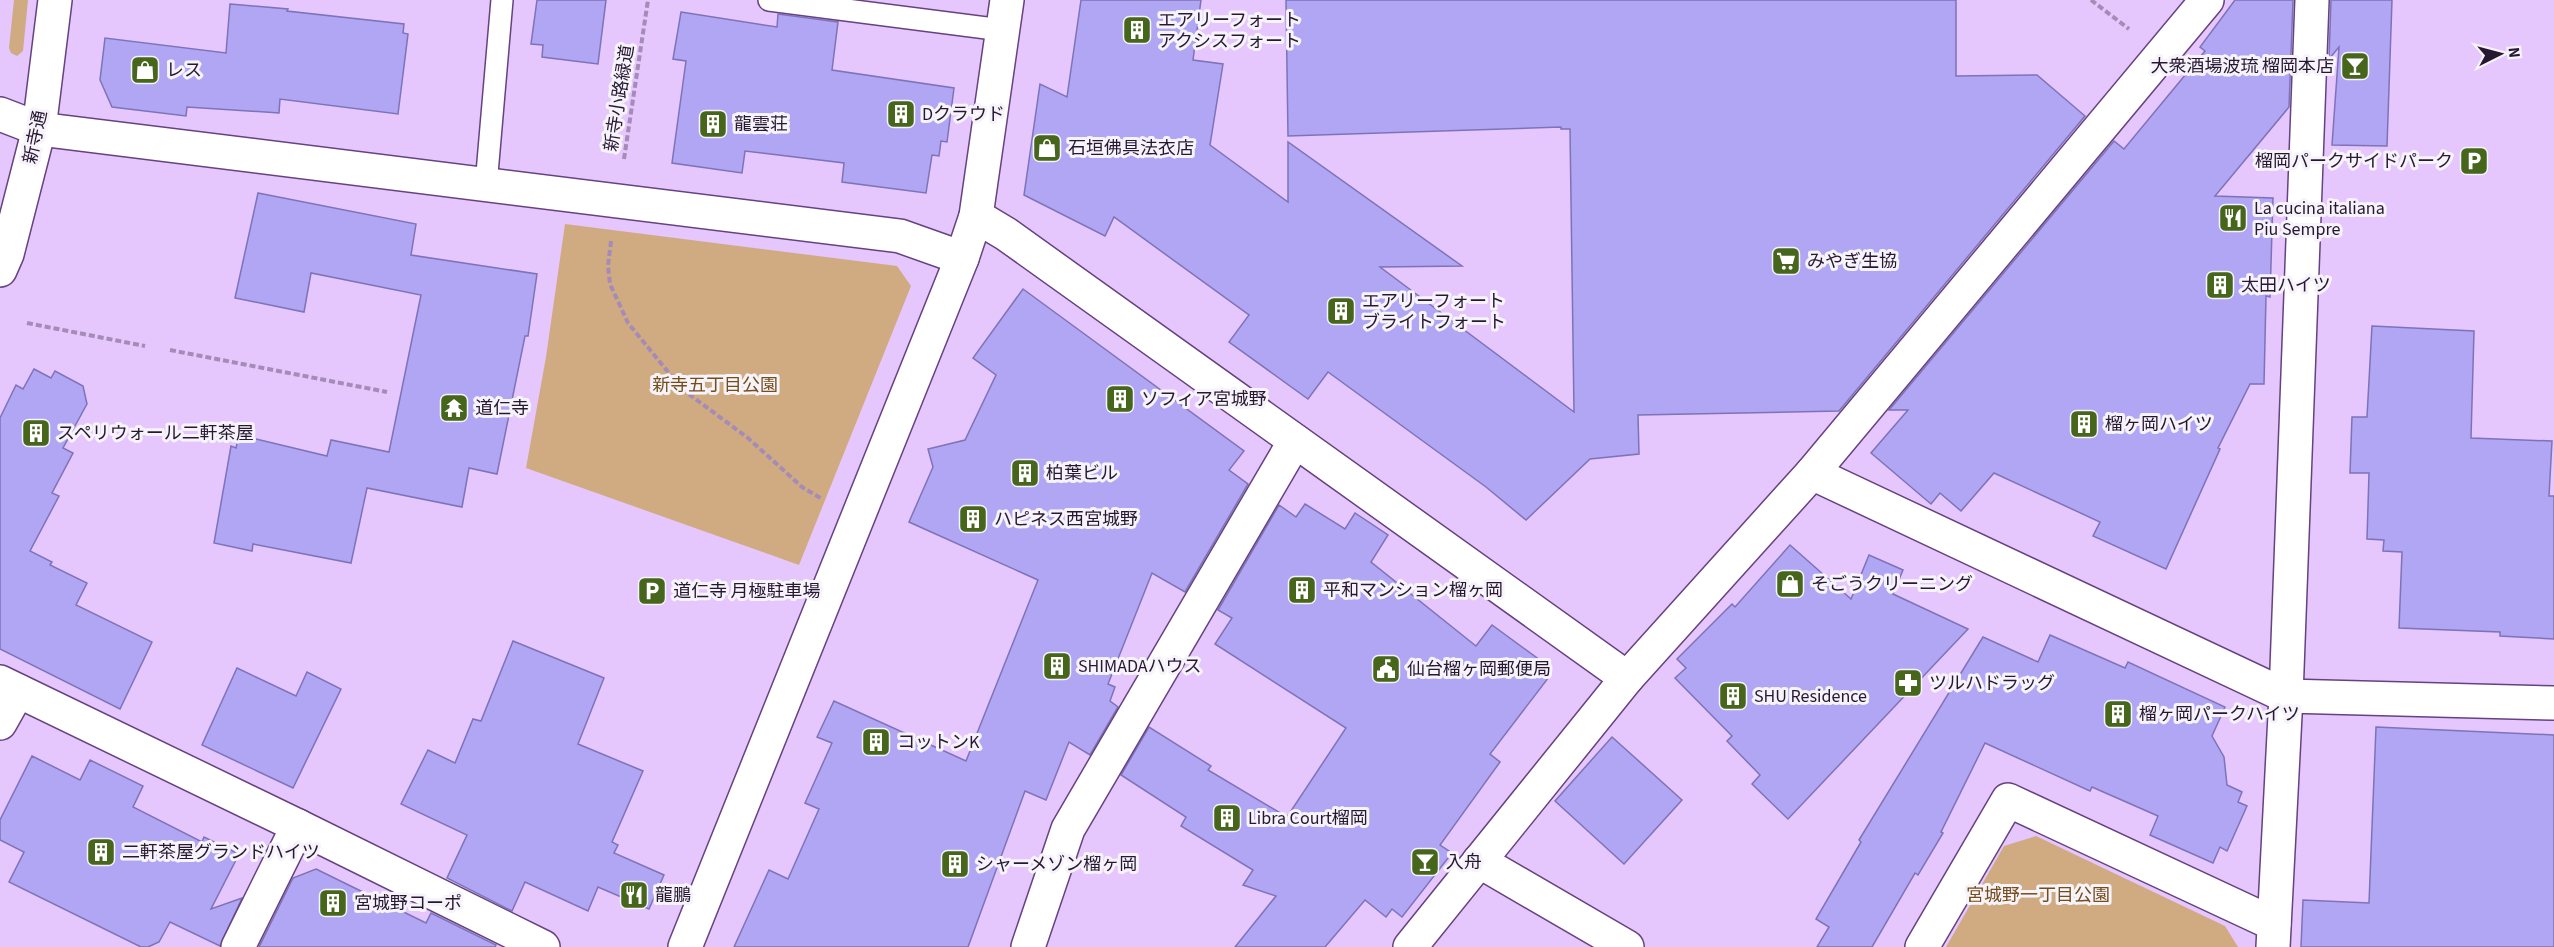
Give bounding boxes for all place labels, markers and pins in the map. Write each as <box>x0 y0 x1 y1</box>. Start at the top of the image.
place label: エアリーフォート アクシスフォート <box>1158 8 1301 54</box>
building icon: エアリーフォート アクシスフォート <box>1121 14 1153 46</box>
bar icon: 大衆酒場波琉 榴岡本店 <box>2339 50 2371 82</box>
shop icon: レス <box>129 54 161 86</box>
place label: 大衆酒場波琉 榴岡本店 <box>2150 54 2334 79</box>
place label: レス <box>166 58 202 83</box>
building icon: Dクラウド <box>885 98 917 130</box>
place label: Dクラウド <box>922 102 1005 127</box>
building icon: 龍雲荘 <box>697 108 729 140</box>
place label: 龍雲荘 <box>734 112 788 137</box>
shop icon: 石垣佛具法衣店 <box>1031 132 1063 164</box>
place label: 石垣佛具法衣店 <box>1068 136 1194 161</box>
parking icon: 榴岡パークサイドパーク <box>2458 145 2490 177</box>
place label: 榴岡パークサイドパーク <box>2255 149 2453 174</box>
place label: La cucina italiana Piu Sempre <box>2254 196 2385 242</box>
restaurant icon: La cucina italiana Piu Sempre <box>2217 202 2249 234</box>
supermarket icon: みやぎ生協 <box>1770 245 1802 277</box>
place label: みやぎ生協 <box>1807 249 1897 274</box>
building icon: 太田ハイツ <box>2204 269 2236 301</box>
place label: 太田ハイツ <box>2241 273 2331 298</box>
place label: エアリーフォート ブライトフォート <box>1362 289 1506 335</box>
building icon: エアリーフォート ブライトフォート <box>1325 295 1357 327</box>
building icon: ソフィア宮城野 <box>1104 383 1136 415</box>
place label: ソフィア宮城野 <box>1141 387 1267 412</box>
temple icon: 道仁寺 <box>438 392 470 424</box>
place label: 道仁寺 <box>475 396 529 421</box>
building icon: 榴ヶ岡ハイツ <box>2068 408 2100 440</box>
place label: 榴ヶ岡ハイツ <box>2105 412 2213 437</box>
building icon: スペリウォール二軒茶屋 <box>20 417 52 449</box>
place label: スペリウォール二軒茶屋 <box>57 421 254 446</box>
building icon: 柏葉ビル <box>1009 457 1041 489</box>
place label: 柏葉ビル <box>1046 461 1118 486</box>
building icon: ハピネス西宮城野 <box>957 503 989 535</box>
place label: ハピネス西宮城野 <box>994 507 1138 532</box>
shop icon: そごうクリーニング <box>1774 568 1806 600</box>
place label: そごうクリーニング <box>1811 572 1973 597</box>
building icon: 平和マンション榴ヶ岡 <box>1286 574 1318 606</box>
parking icon: 道仁寺 月極駐車場 <box>636 575 668 607</box>
place label: 平和マンション榴ヶ岡 <box>1323 578 1503 603</box>
place label: 道仁寺 月極駐車場 <box>673 579 821 604</box>
building icon: SHIMADAハウス <box>1041 650 1073 682</box>
public building icon: 仙台榴ヶ岡郵便局 <box>1370 653 1402 685</box>
place label: SHIMADAハウス <box>1078 654 1202 679</box>
place label: 仙台榴ヶ岡郵便局 <box>1407 657 1551 682</box>
pharmacy icon: ツルハドラッグ <box>1892 667 1924 699</box>
place label: ツルハドラッグ <box>1929 671 2055 696</box>
building icon: SHU Residence <box>1717 680 1749 712</box>
place label: SHU Residence <box>1754 684 1867 709</box>
building icon: 榴ヶ岡パークハイツ <box>2102 698 2134 730</box>
place label: 榴ヶ岡パークハイツ <box>2139 702 2300 727</box>
building icon: コットンK <box>860 726 892 758</box>
place label: コットンK <box>897 730 980 755</box>
building icon: Libra Court榴岡 <box>1211 802 1243 834</box>
place label: Libra Court榴岡 <box>1248 806 1368 831</box>
building icon: 二軒茶屋グランドハイツ <box>85 836 117 868</box>
place label: 二軒茶屋グランドハイツ <box>122 840 320 865</box>
bar icon: 入舟 <box>1409 846 1441 878</box>
building icon: シャーメゾン榴ヶ岡 <box>939 848 971 880</box>
place label: 入舟 <box>1446 850 1482 875</box>
place label: シャーメゾン榴ヶ岡 <box>976 852 1137 877</box>
restaurant icon: 龍鵬 <box>618 879 650 911</box>
place label: 龍鵬 <box>655 883 691 908</box>
building icon: 宮城野コーポ <box>317 887 349 919</box>
place label: 宮城野コーポ <box>354 891 462 916</box>

